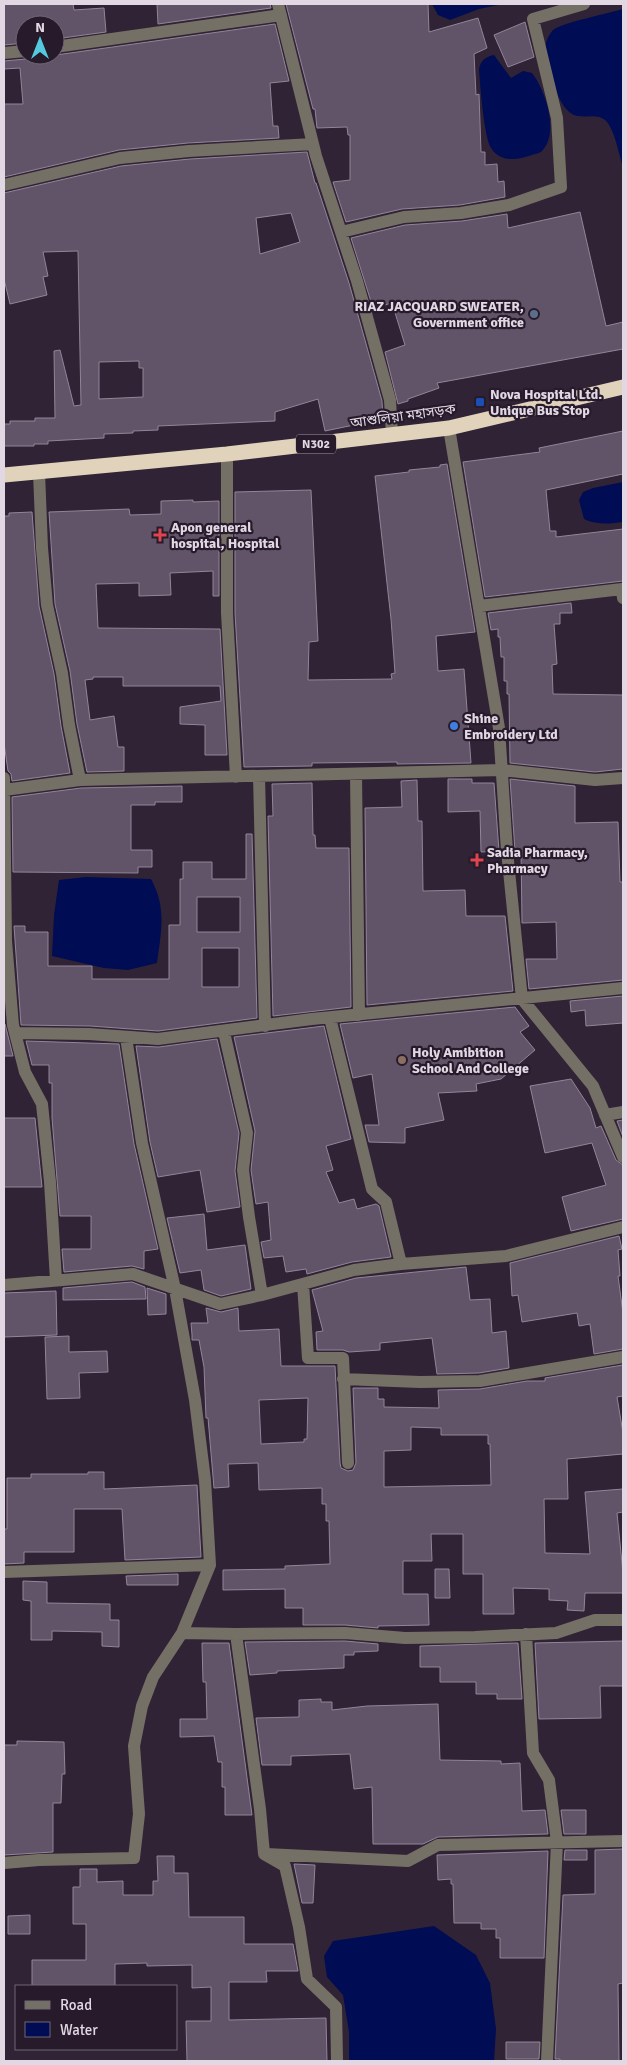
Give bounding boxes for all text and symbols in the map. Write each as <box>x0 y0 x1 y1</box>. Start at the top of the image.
north arrow <box>15 15 65 65</box>
text: N <box>35 19 45 36</box>
place label: RIAZ JACQUARD SWEATER, Government office <box>354 298 524 331</box>
marker: RIAZ JACQUARD SWEATER, Government office <box>528 308 540 320</box>
place label: Nova Hospital Ltd. Unique Bus Stop <box>490 386 602 419</box>
marker: Nova Hospital Ltd. Unique Bus Stop <box>474 396 486 408</box>
street label: আশুলিয়া মহাসড়ক <box>348 400 457 432</box>
road number: N302 <box>296 434 336 454</box>
place label: Apon general hospital, Hospital <box>171 519 280 552</box>
marker: Apon general hospital, Hospital <box>153 528 167 542</box>
place label: Shine Embroidery Ltd <box>464 710 558 743</box>
marker: Shine Embroidery Ltd <box>448 720 460 732</box>
place label: Sadia Pharmacy, Pharmacy <box>487 844 588 877</box>
marker: Sadia Pharmacy, Pharmacy <box>471 854 483 866</box>
place label: Holy Amibition School And College <box>412 1044 529 1077</box>
marker: Holy Amibition School And College <box>396 1054 408 1066</box>
legend <box>15 1985 178 2050</box>
text: Road <box>60 1996 92 2014</box>
text: Water <box>60 2021 98 2039</box>

